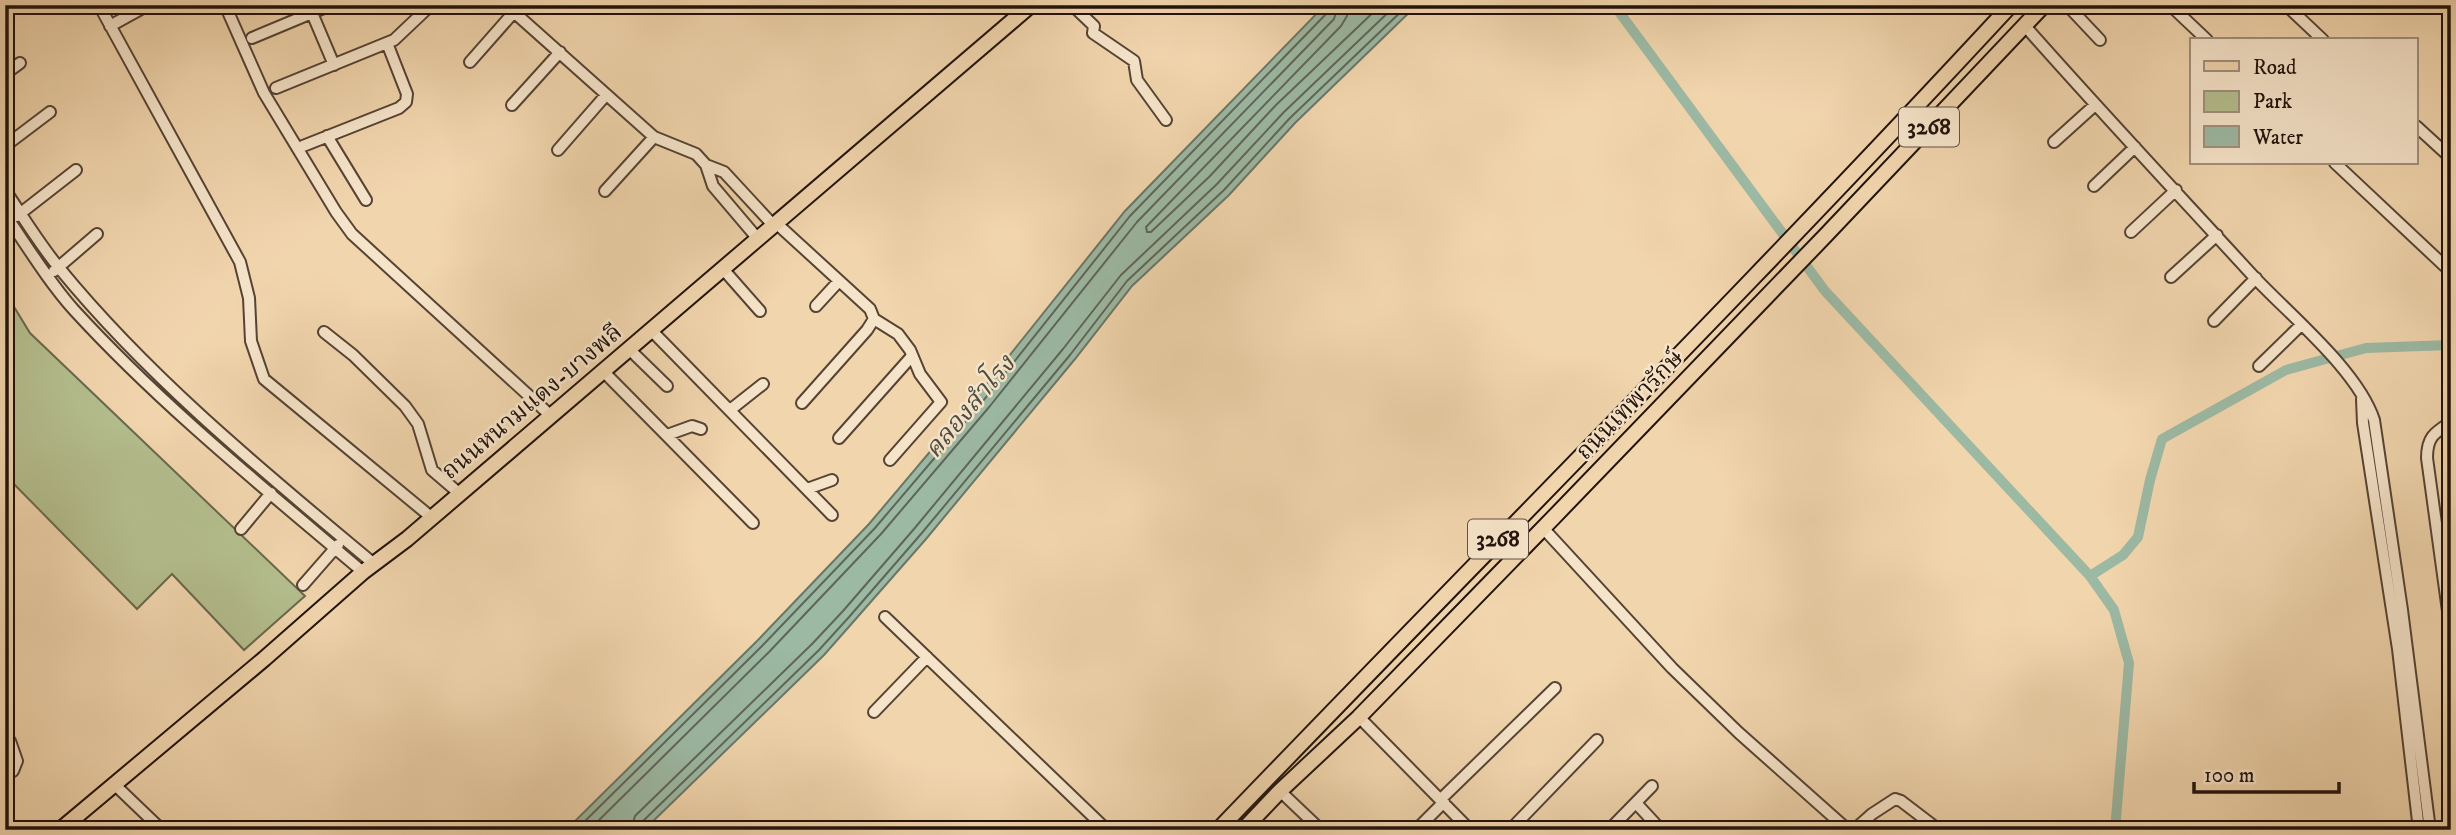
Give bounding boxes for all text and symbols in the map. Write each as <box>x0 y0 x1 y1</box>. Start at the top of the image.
legend <box>2190 38 2418 164</box>
text: Road <box>2253 55 2297 81</box>
text: Park <box>2253 89 2293 115</box>
road number: 3268 <box>1899 108 1959 146</box>
text: Water <box>2252 125 2303 151</box>
street label: ถนนหนามแดง-บางพลี <box>435 318 629 486</box>
street label: ถนนเทพารักษ์ <box>1568 342 1691 467</box>
water label: คลองสำโรง <box>915 346 1023 465</box>
road number: 3268 <box>1468 520 1528 558</box>
scale bar <box>2194 751 2339 795</box>
text: 100 m <box>2204 763 2255 789</box>

